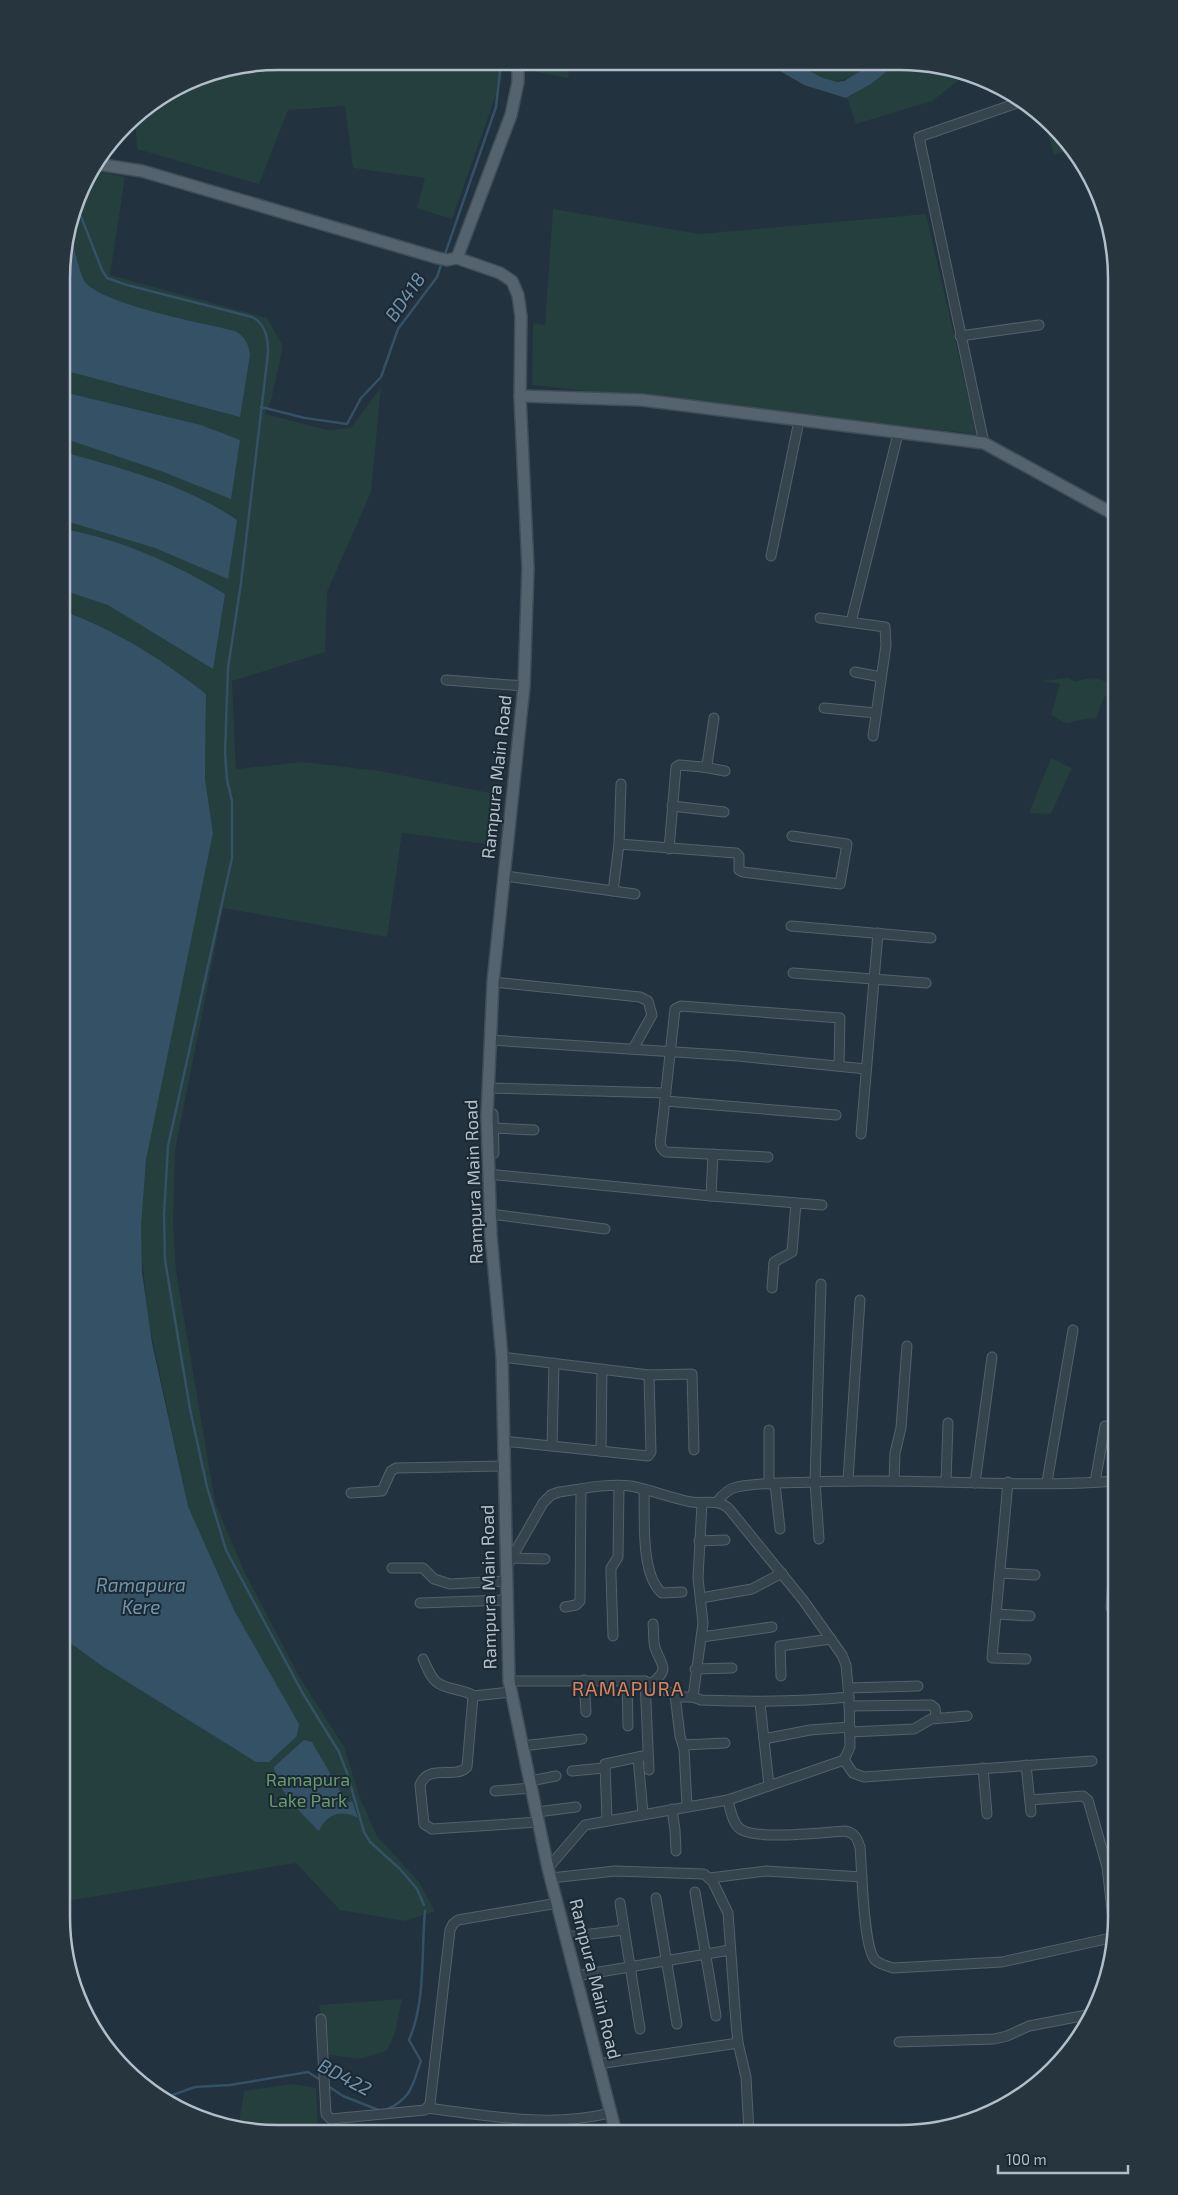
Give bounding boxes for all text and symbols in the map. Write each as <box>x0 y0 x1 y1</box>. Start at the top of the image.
water label: BD418 <box>380 268 430 326</box>
street label: Rampura Main Road <box>476 694 516 860</box>
street label: Rampura Main Road <box>459 1099 487 1265</box>
street label: Rampura Main Road <box>476 1505 500 1670</box>
water label: Ramapura Kere <box>96 1573 186 1618</box>
district label: RAMAPURA <box>572 1676 684 1700</box>
park label: Ramapura Lake Park <box>266 1768 350 1811</box>
street label: Rampura Main Road <box>565 1896 627 2061</box>
water label: BD422 <box>315 2053 376 2100</box>
scale bar <box>998 2142 1128 2174</box>
text: 100 m <box>1006 2150 1047 2168</box>

